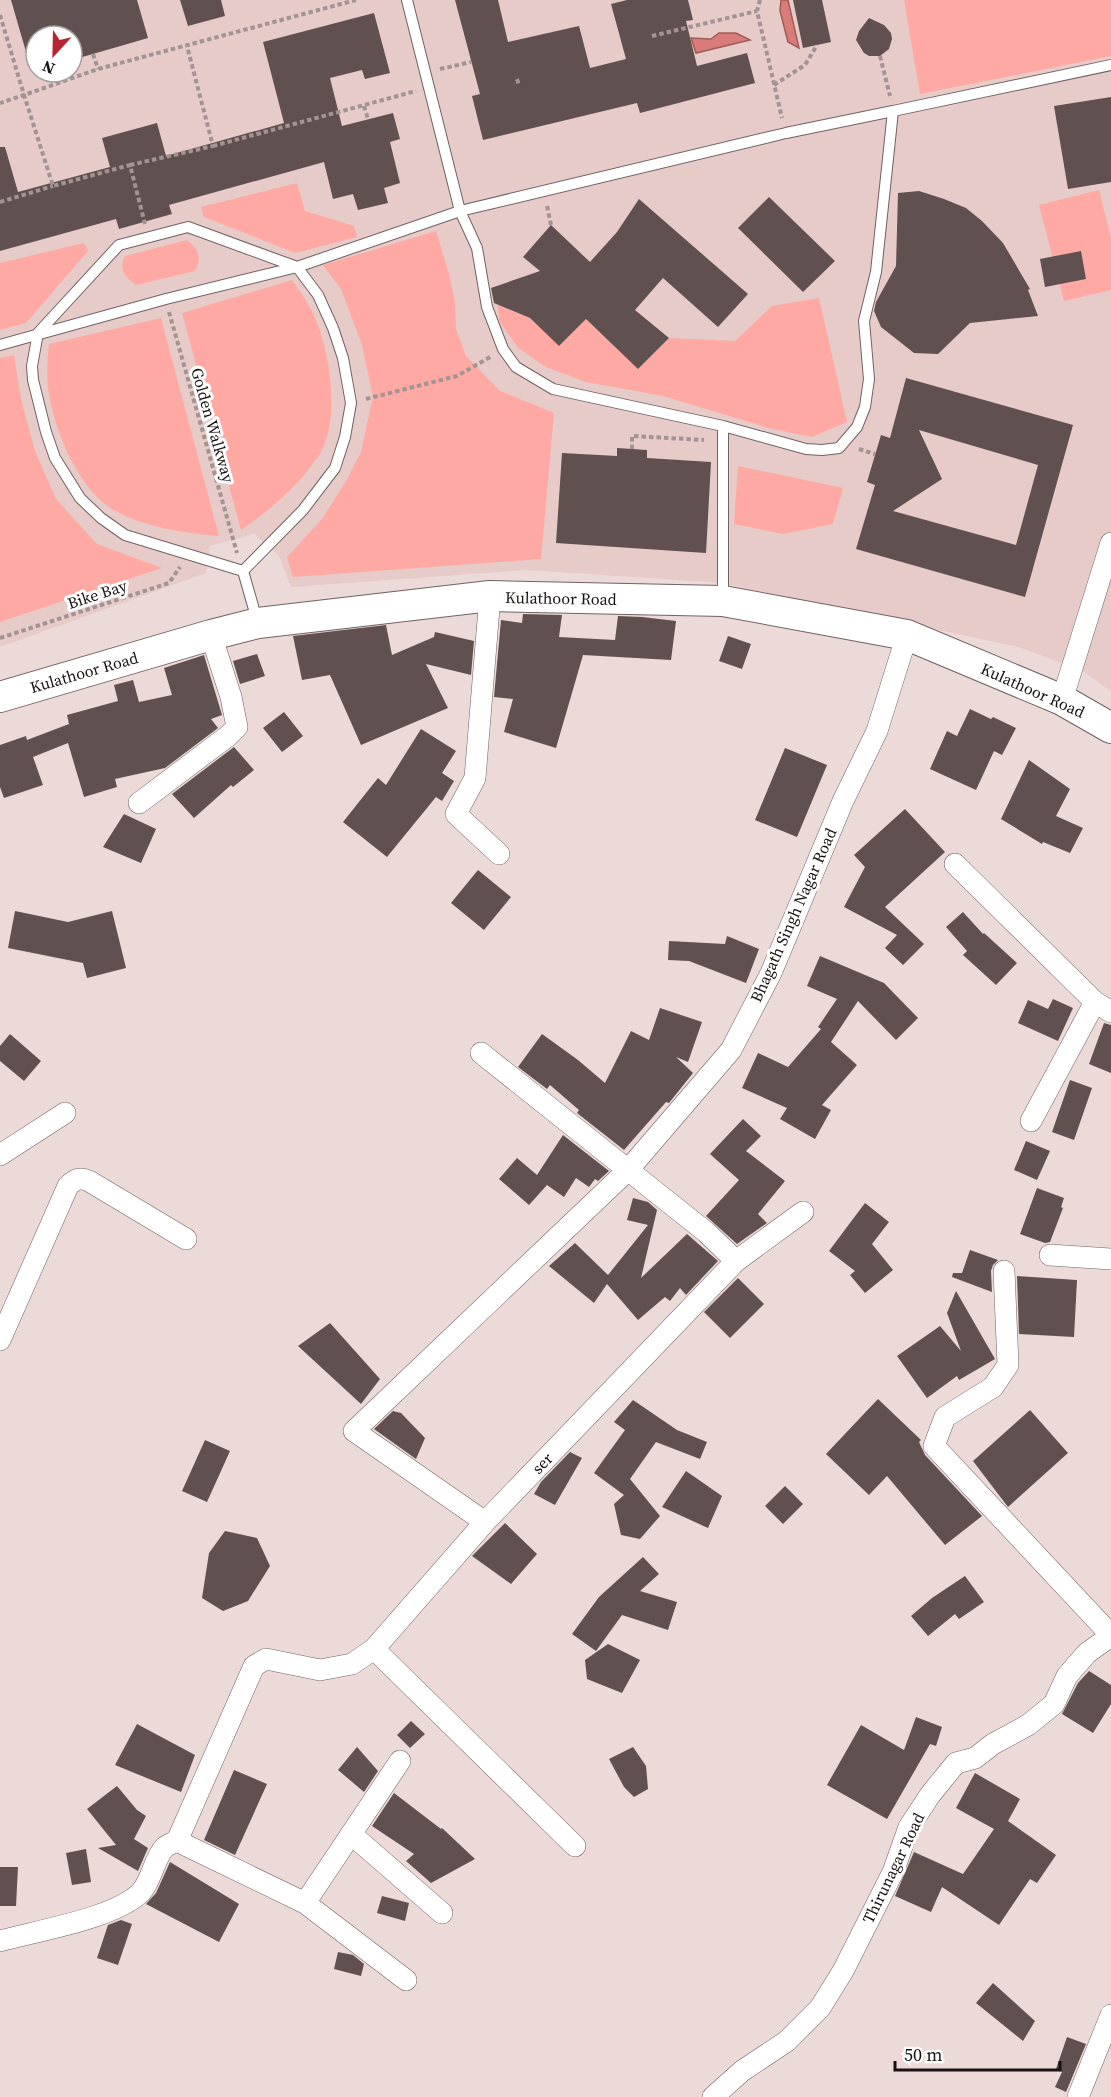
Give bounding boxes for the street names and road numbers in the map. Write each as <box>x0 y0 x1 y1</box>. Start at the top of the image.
street label: Golden Walkway <box>186 365 240 486</box>
street label: Bike Bay <box>64 574 130 614</box>
street label: Kulathoor Road <box>505 586 617 610</box>
street label: Kulathoor Road <box>27 646 141 698</box>
street label: Kulathoor Road <box>978 657 1088 723</box>
street label: Bhagath Singh Nagar Road <box>745 824 841 1006</box>
street label: ser <box>526 1447 558 1479</box>
street label: Thirunagar Road <box>857 1809 929 1927</box>

